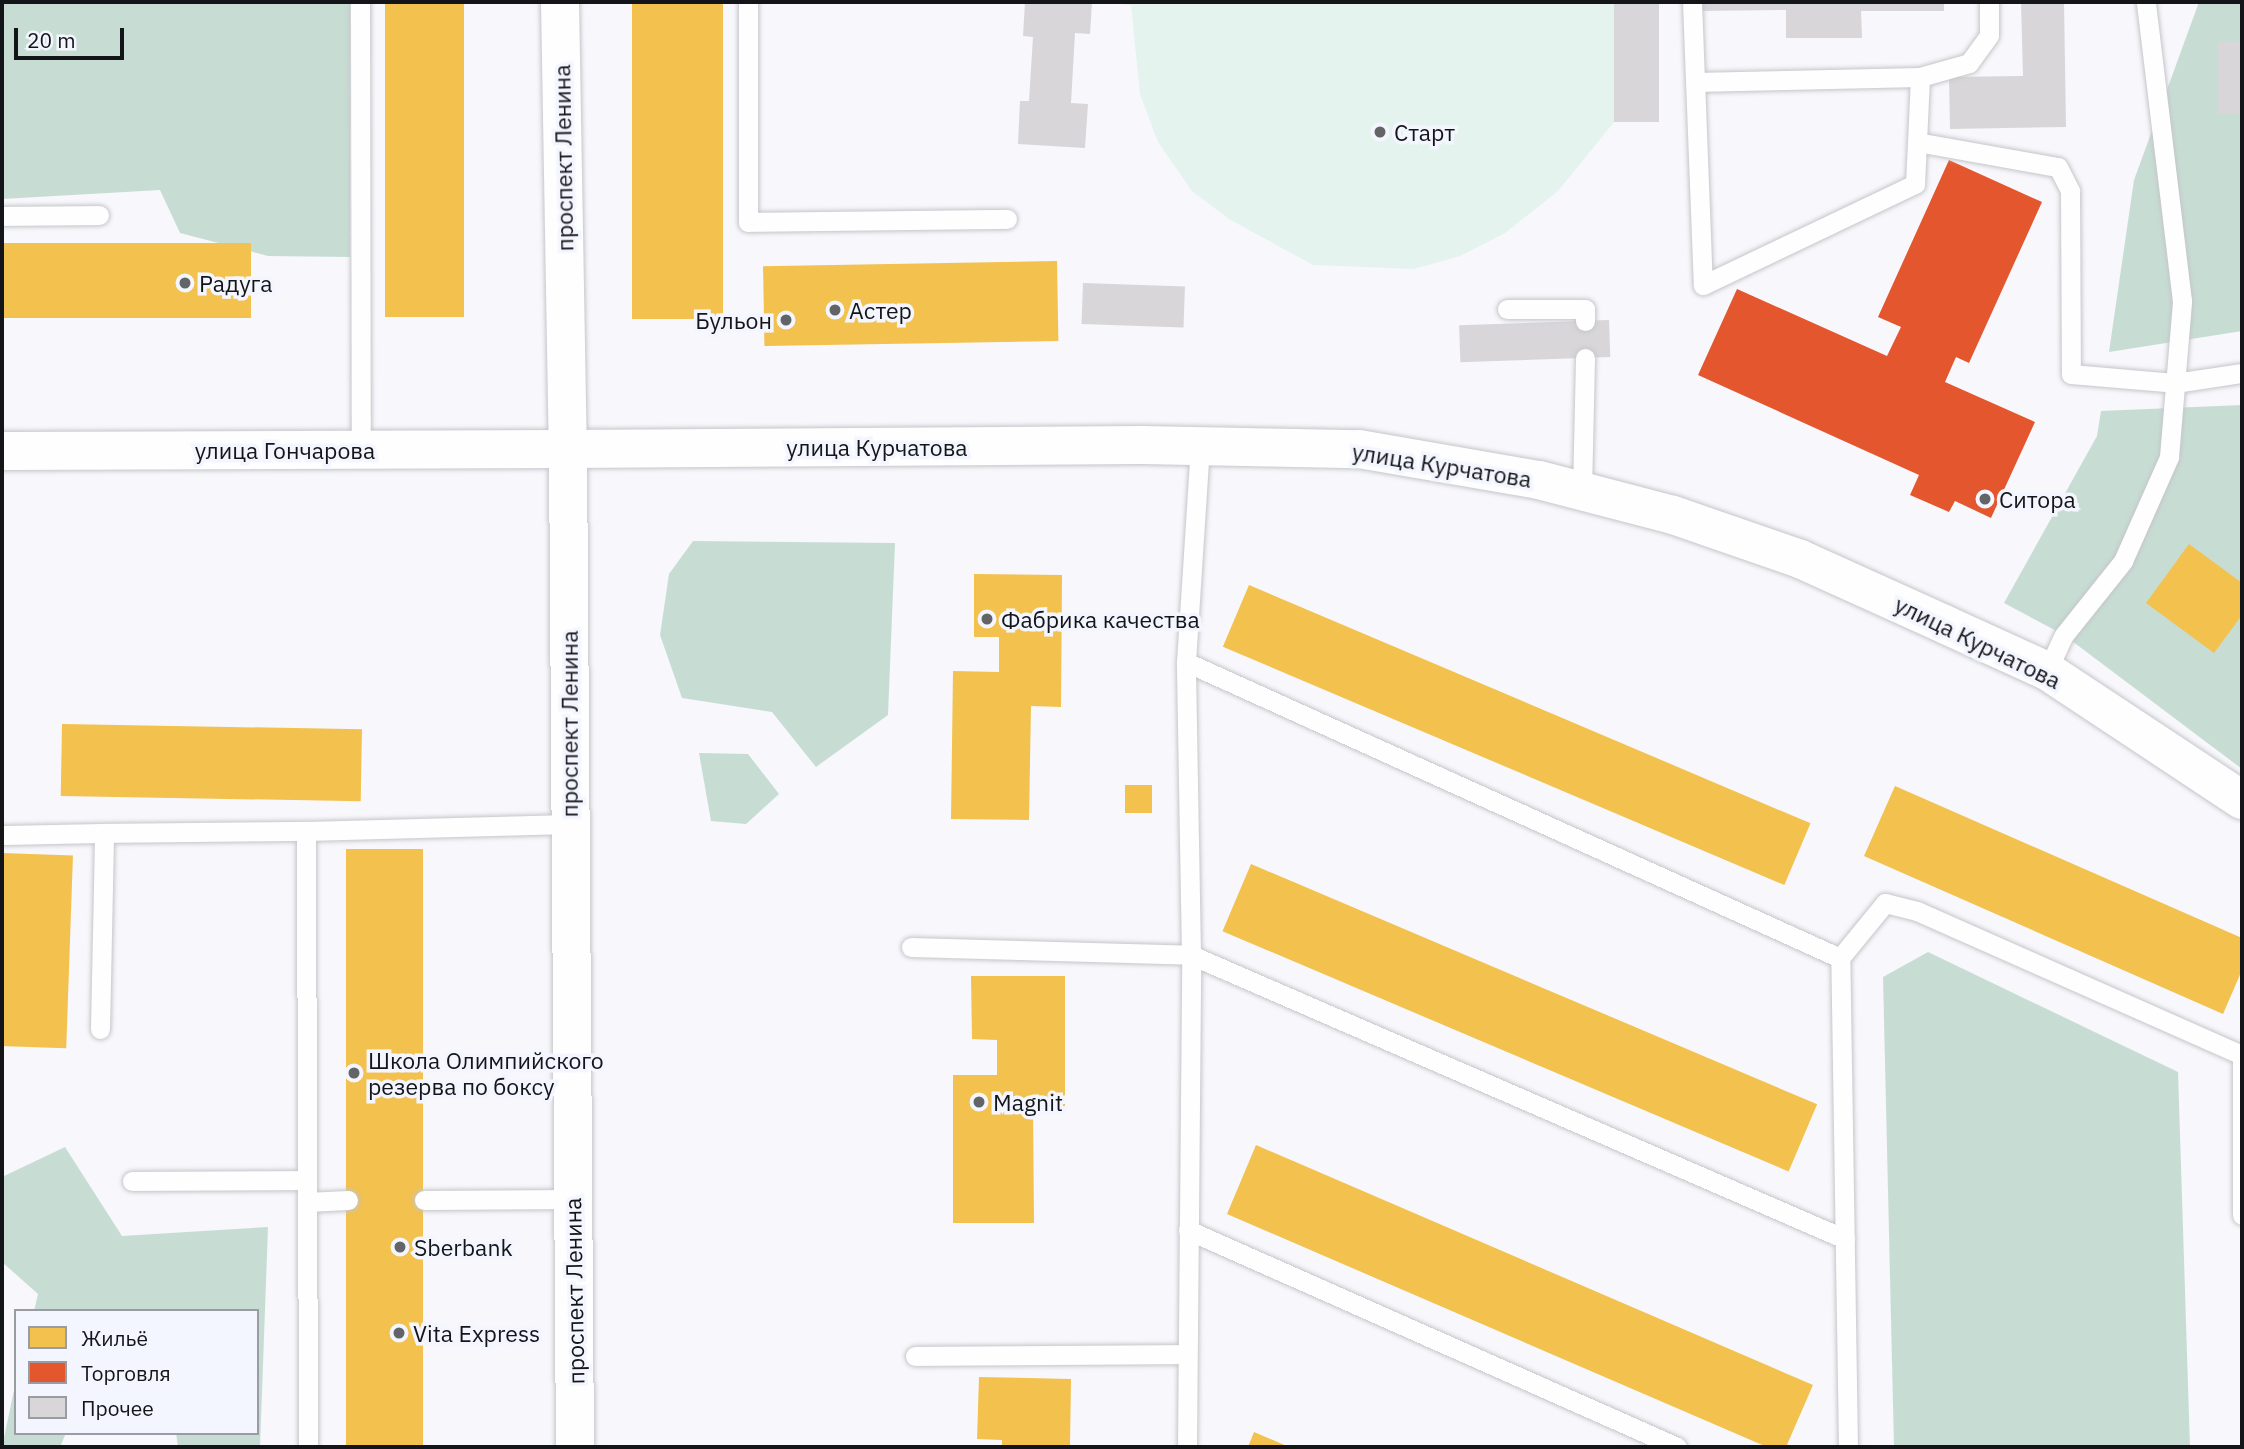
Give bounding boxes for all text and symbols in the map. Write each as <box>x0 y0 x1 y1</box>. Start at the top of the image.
scale bar <box>18 14 128 58</box>
text: 20 m <box>27 26 76 54</box>
street label: проспект Ленина <box>548 64 578 252</box>
place label: Старт <box>1394 118 1455 146</box>
marker: Старт <box>1372 124 1388 140</box>
place label: Радуга <box>199 269 273 297</box>
marker: Радуга <box>177 275 193 291</box>
place label: Астер <box>849 296 912 324</box>
marker: Астер <box>827 302 843 318</box>
place label: Бульон <box>695 306 772 334</box>
marker: Бульон <box>778 312 794 328</box>
street label: улица Курчатова <box>786 433 968 461</box>
street label: улица Гончарова <box>195 436 375 464</box>
street label: улица Курчатова <box>1350 437 1534 493</box>
place label: Ситора <box>1999 485 2076 513</box>
marker: Ситора <box>1977 491 1993 507</box>
street label: улица Курчатова <box>1890 590 2066 694</box>
place label: Фабрика качества <box>1001 605 1200 633</box>
marker: Фабрика качества <box>979 611 995 627</box>
street label: проспект Ленина <box>555 631 583 817</box>
place label: Школа Олимпийского резерва по боксу <box>368 1046 604 1100</box>
marker: Школа Олимпийского резерва по боксу <box>346 1065 362 1081</box>
place label: Magnit <box>993 1088 1063 1116</box>
marker: Magnit <box>971 1094 987 1110</box>
street label: проспект Ленина <box>559 1197 589 1385</box>
place label: Sberbank <box>414 1233 513 1261</box>
marker: Sberbank <box>392 1239 408 1255</box>
legend <box>14 1309 259 1435</box>
place label: Vita Express <box>413 1319 540 1347</box>
text: Жильё <box>81 1324 148 1352</box>
marker: Vita Express <box>391 1325 407 1341</box>
text: Торговля <box>81 1359 171 1387</box>
text: Прочее <box>81 1394 154 1422</box>

